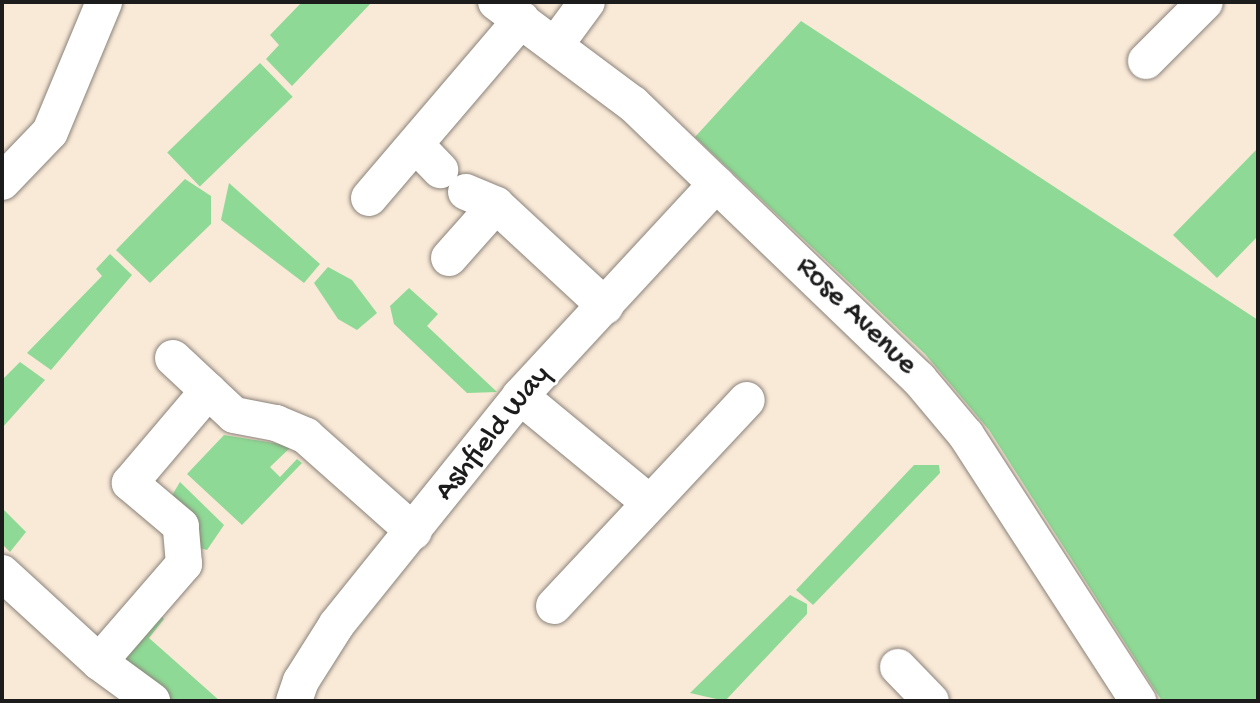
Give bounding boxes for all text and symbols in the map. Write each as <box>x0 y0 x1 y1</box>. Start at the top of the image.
street label: Rose Avenue <box>787 250 923 384</box>
street label: Ashfield Way <box>428 359 560 509</box>

